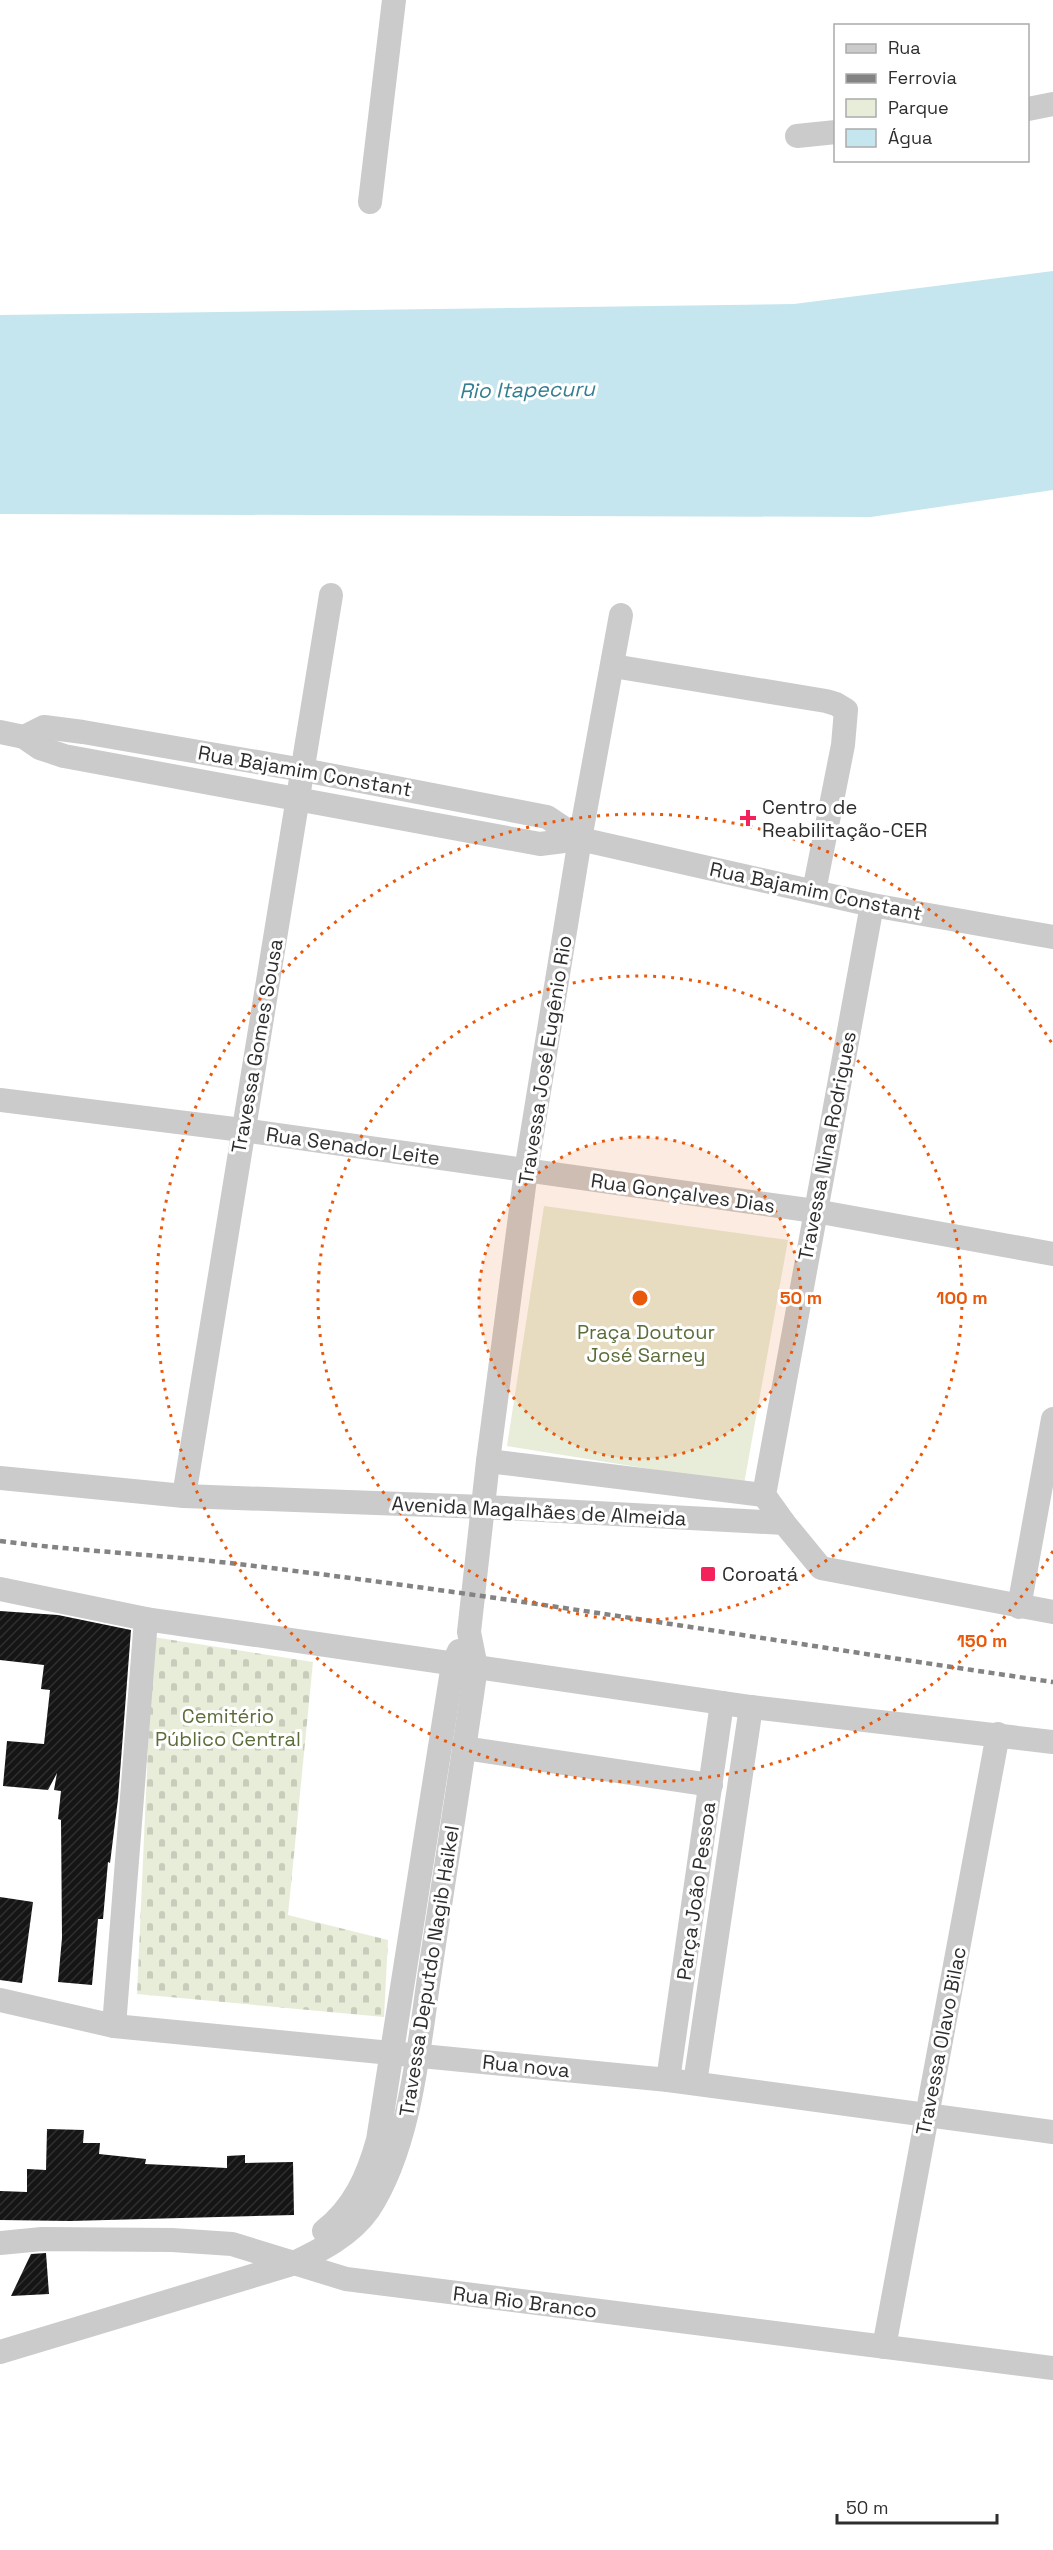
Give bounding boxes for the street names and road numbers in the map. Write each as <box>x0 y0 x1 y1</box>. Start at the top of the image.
street label: Rua Bajamim Constant <box>196 739 414 803</box>
street label: Rua Bajamim Constant <box>707 856 925 926</box>
street label: Travessa José Eugênio Rio <box>512 933 578 1187</box>
street label: Travessa Gomes Sousa <box>225 937 289 1155</box>
street label: Travessa Nina Rodrigues <box>792 1029 862 1263</box>
street label: Rua Senador Leite <box>264 1121 442 1171</box>
street label: Rua Gonçalves Dias <box>589 1167 777 1219</box>
street label: Avenida Magalhães de Almeida <box>391 1490 687 1532</box>
street label: Parça João Pessoa <box>671 1800 721 1982</box>
street label: Travessa Deputdo Nagib Haikel <box>393 1824 465 2118</box>
street label: Travessa Olavo Bilac <box>910 1944 972 2138</box>
street label: Rua nova <box>481 2048 571 2084</box>
street label: Rua Rio Branco <box>451 2280 599 2324</box>

